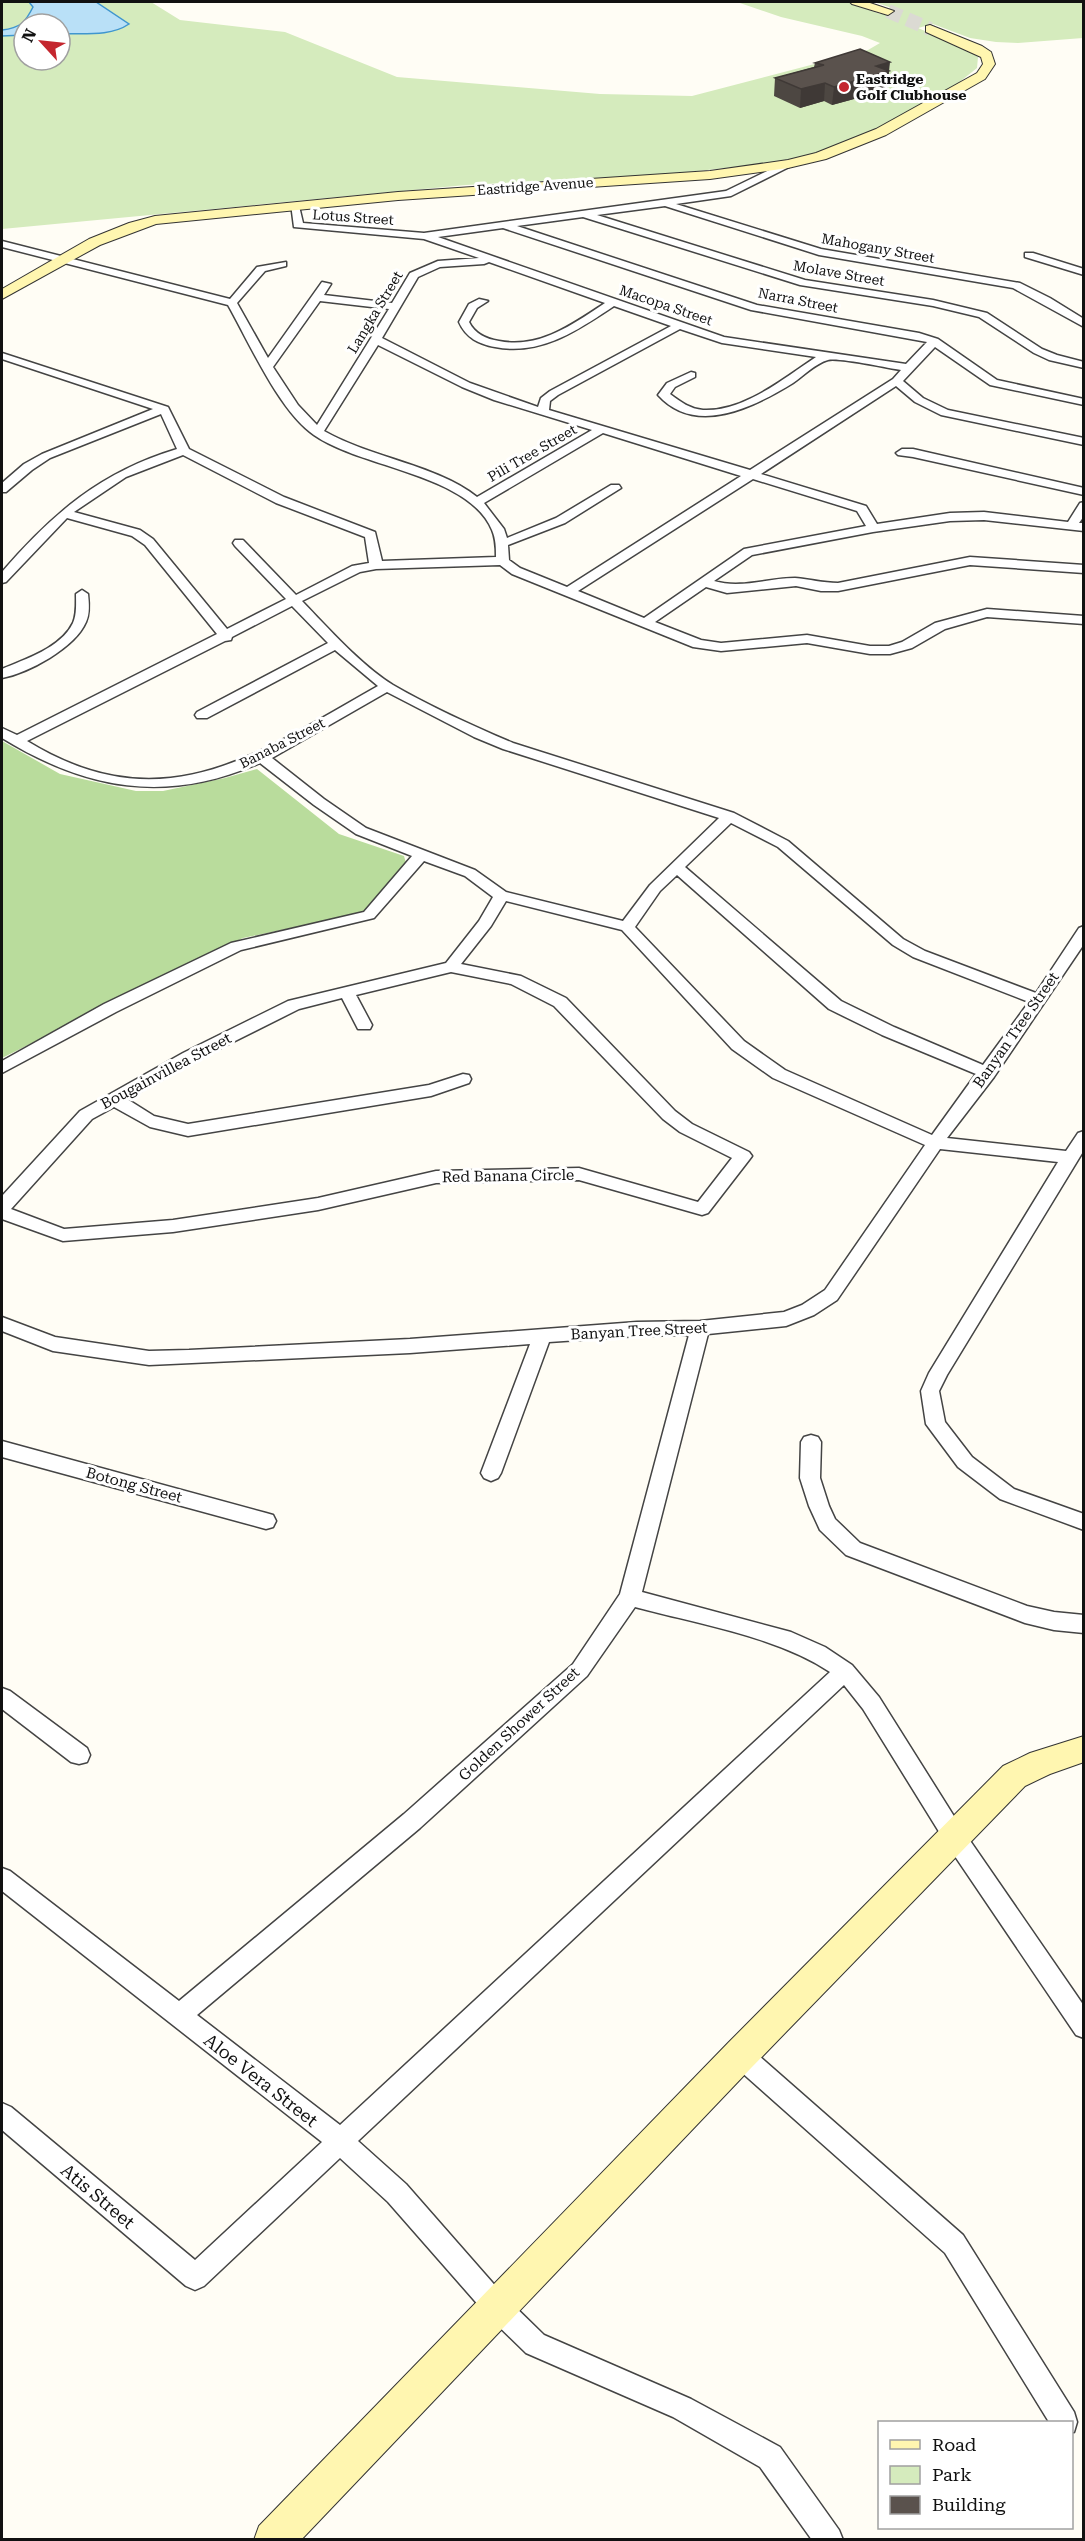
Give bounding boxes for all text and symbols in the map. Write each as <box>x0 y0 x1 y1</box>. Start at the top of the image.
north arrow <box>12 12 72 72</box>
text: N <box>18 26 40 45</box>
place label: Eastridge Golf Clubhouse <box>856 71 966 103</box>
marker: Eastridge Golf Clubhouse <box>837 80 851 94</box>
street label: Eastridge Avenue <box>476 174 594 198</box>
street label: Lotus Street <box>312 206 394 228</box>
street label: Mahogany Street <box>820 230 936 266</box>
street label: Molave Street <box>792 257 886 289</box>
street label: Langka Street <box>344 268 406 356</box>
street label: Macopa Street <box>617 282 715 328</box>
street label: Narra Street <box>757 284 839 316</box>
street label: Pili Tree Street <box>485 421 579 485</box>
street label: Banaba Street <box>237 715 327 771</box>
street label: Banyan Tree Street <box>969 968 1063 1091</box>
street label: Bougainvillea Street <box>98 1029 235 1113</box>
street label: Red Banana Circle <box>442 1166 574 1186</box>
street label: Banyan Tree Street <box>570 1318 708 1344</box>
street label: Botong Street <box>84 1463 185 1507</box>
street label: Golden Shower Street <box>455 1663 583 1785</box>
street label: Aloe Vera Street <box>200 2029 322 2131</box>
street label: Atis Street <box>57 2159 139 2233</box>
legend <box>878 2421 1073 2529</box>
text: Road <box>932 2434 977 2455</box>
text: Park <box>932 2464 972 2485</box>
text: Building <box>932 2494 1006 2515</box>

